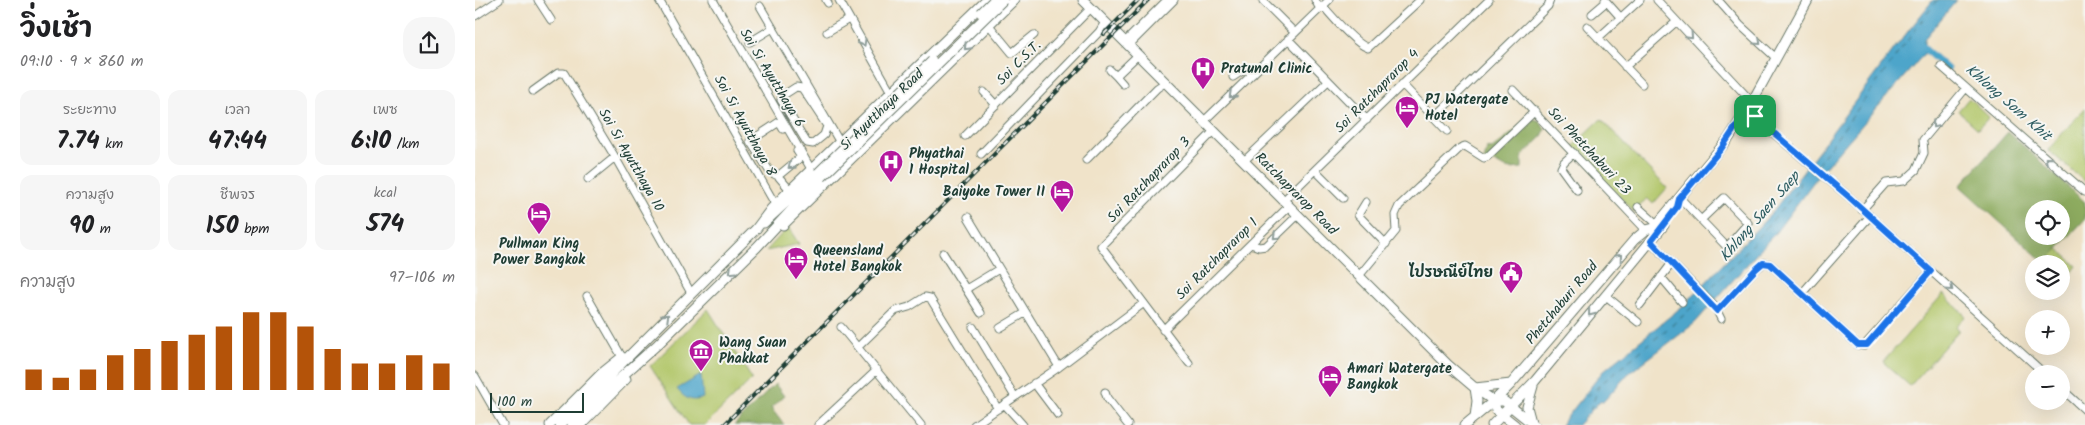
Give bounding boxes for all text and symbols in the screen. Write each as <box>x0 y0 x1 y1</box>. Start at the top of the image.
text: วิ่งเช้า <box>20 7 92 52</box>
button: share <box>403 17 455 69</box>
street label: Soi Si Ayutthaya 6 <box>734 24 810 132</box>
one-way arrow <box>1684 31 1693 40</box>
street label: Soi C.S.T. <box>991 35 1047 91</box>
one-way arrow <box>856 37 866 46</box>
one-way arrow <box>1753 37 1762 46</box>
one-way arrow <box>964 41 973 50</box>
street label: Soi Ratchaprarop 4 <box>1330 43 1425 138</box>
text: 09:10 · 9 × 860 m <box>20 49 144 74</box>
hospital icon: Pratunal Clinic <box>1190 56 1216 90</box>
place label: Pratunal Clinic <box>1221 58 1312 80</box>
water label: Khlong Som Khit <box>1960 59 2058 149</box>
street label: Si Ayutthaya Road <box>835 63 930 156</box>
street label: Soi Si Ayutthaya 8 <box>708 71 782 181</box>
one-way arrow <box>1228 89 1237 98</box>
place label: PJ Watergate Hotel <box>1425 89 1508 127</box>
hotel icon: PJ Watergate Hotel <box>1394 95 1420 129</box>
pin <box>1734 95 1776 137</box>
text: ระยะทาง <box>63 99 117 121</box>
text: เวลา <box>225 99 250 121</box>
text: เพซ <box>373 99 398 121</box>
street label: Soi Phetchaburi 23 <box>1542 102 1636 200</box>
icon: arrive <box>1741 102 1769 130</box>
street label: Soi Si Ayutthaya 10 <box>592 104 670 216</box>
one-way arrow <box>1931 120 1940 129</box>
text: 7.74 <box>57 121 100 161</box>
text: 47:44 <box>208 121 267 161</box>
text: 6:10 <box>351 121 391 161</box>
street label: Soi Ratchaprarop 3 <box>1102 132 1196 228</box>
text: km <box>100 133 123 155</box>
text: /km <box>391 133 419 155</box>
place label: Phyathai 1 Hospital <box>909 143 969 181</box>
street label: Ratchaprarop Road <box>1249 147 1343 241</box>
hospital icon: Phyathai 1 Hospital <box>878 149 904 183</box>
one-way arrow <box>2045 157 2054 166</box>
one-way arrow <box>788 160 797 168</box>
water label: Khlong Saen Saep <box>1714 165 1807 268</box>
hotel icon: Baiyoke Tower II <box>1049 179 1075 213</box>
place label: Baiyoke Tower II <box>943 181 1045 203</box>
text: kcal <box>374 182 397 204</box>
text: ความสูง <box>66 184 114 206</box>
text: ชีพจร <box>220 184 255 206</box>
map controls <box>2025 200 2070 410</box>
button: locate <box>2025 200 2070 245</box>
hotel icon: Pullman King Power Bangkok <box>526 201 552 235</box>
text: 574 <box>366 204 404 244</box>
text: 90 <box>69 206 94 246</box>
text: 150 <box>206 206 239 246</box>
street label: Soi Ratchaprarop 1 <box>1171 213 1263 305</box>
text: m <box>94 218 111 240</box>
text: bpm <box>239 218 269 240</box>
one-way arrow <box>1273 230 1282 239</box>
place label: Pullman King Power Bangkok <box>493 233 586 271</box>
place label: Queensland Hotel Bangkok <box>813 240 902 278</box>
hotel icon: Queensland Hotel Bangkok <box>783 246 809 280</box>
one-way arrow <box>1613 253 1622 262</box>
button: layers <box>2025 255 2070 300</box>
street label: Phetchaburi Road <box>1521 256 1604 349</box>
public building icon: ไปรษณีย์ไทย <box>1498 260 1524 294</box>
place label: ไปรษณีย์ไทย <box>1408 262 1493 284</box>
text: 97–106 m <box>389 265 455 290</box>
one-way arrow <box>729 265 738 274</box>
text: ความสูง <box>20 270 75 295</box>
one-way arrow <box>1944 283 1953 292</box>
one-way arrow <box>1588 308 1597 317</box>
button: + <box>2025 310 2070 355</box>
one-way arrow <box>660 314 669 323</box>
place label: Wang Suan Phakkat <box>719 332 787 370</box>
museum icon: Wang Suan Phakkat <box>688 338 714 372</box>
place label: Amari Watergate Bangkok <box>1347 358 1452 396</box>
hotel icon: Amari Watergate Bangkok <box>1317 364 1343 398</box>
button: − <box>2025 365 2070 410</box>
scale bar <box>490 390 584 413</box>
text: 100 m <box>497 391 532 413</box>

